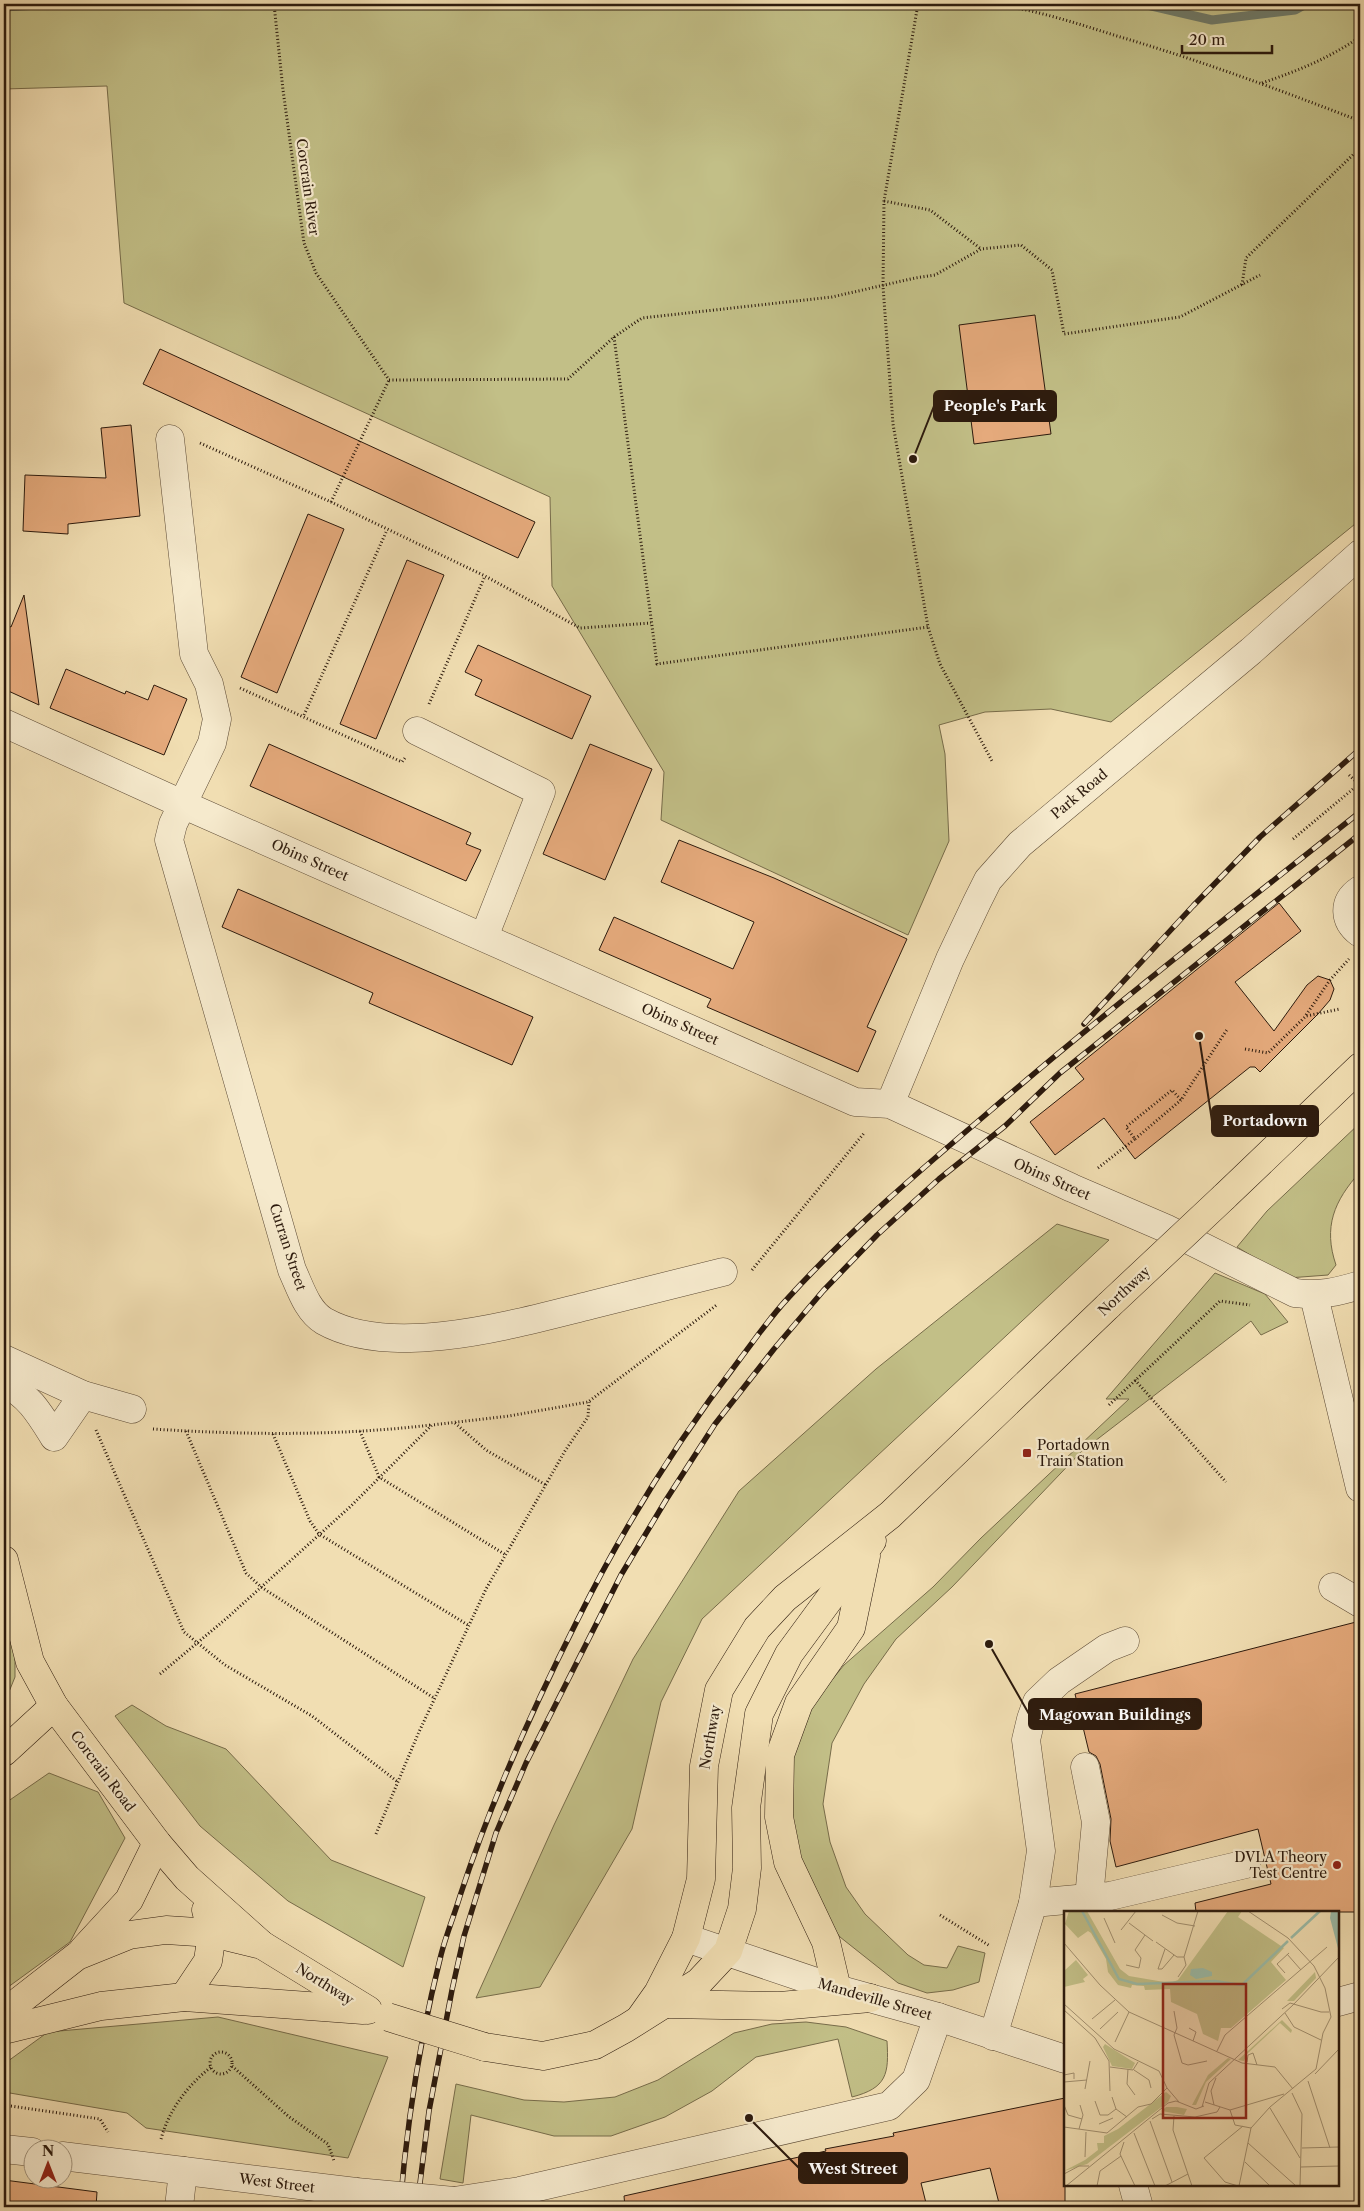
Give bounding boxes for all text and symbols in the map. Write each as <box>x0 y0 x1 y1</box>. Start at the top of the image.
scale bar <box>1182 22 1272 54</box>
text: 20 m <box>1189 30 1225 49</box>
street label: Corcrain River <box>292 137 324 237</box>
callout: People's Park <box>934 391 1056 421</box>
text: People's Park <box>944 396 1047 415</box>
street label: Park Road <box>1047 765 1111 823</box>
street label: Obins Street <box>269 835 351 885</box>
street label: Obins Street <box>639 999 721 1049</box>
callout: Portadown <box>1212 1106 1318 1136</box>
text: Portadown <box>1222 1111 1308 1130</box>
street label: Obins Street <box>1011 1154 1093 1204</box>
street label: Curran Street <box>265 1201 311 1293</box>
street label: Northway <box>1094 1262 1154 1320</box>
place label: Portadown Train Station <box>1037 1436 1124 1470</box>
marker: Portadown Train Station <box>1021 1447 1033 1459</box>
callout: Magowan Buildings <box>1029 1699 1201 1729</box>
street label: Northway <box>695 1703 725 1771</box>
text: Magowan Buildings <box>1039 1705 1191 1724</box>
street label: Corcrain Road <box>67 1727 140 1816</box>
place label: DVLA Theory Test Centre <box>1234 1848 1327 1882</box>
marker: DVLA Theory Test Centre <box>1331 1859 1343 1871</box>
inset map <box>1064 1911 1339 2186</box>
street label: Northway <box>293 1959 358 2009</box>
street label: Mandeville Street <box>816 1974 934 2024</box>
north arrow <box>22 2138 72 2188</box>
text: N <box>42 2142 54 2160</box>
callout: West Street <box>799 2153 907 2183</box>
text: West Street <box>808 2159 897 2178</box>
street label: West Street <box>237 2169 316 2197</box>

